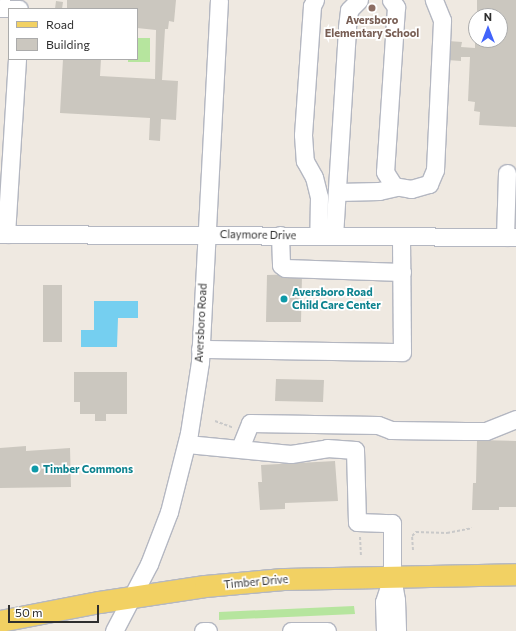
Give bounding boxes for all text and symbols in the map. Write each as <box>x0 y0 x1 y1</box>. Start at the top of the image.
marker: Aversboro Elementary School <box>367 3 377 13</box>
legend <box>8 8 138 60</box>
north arrow <box>468 8 508 48</box>
text: N <box>484 10 492 23</box>
place label: Aversboro Elementary School <box>325 14 419 40</box>
text: Road <box>46 17 74 31</box>
text: Building <box>46 37 90 51</box>
street label: Claymore Drive <box>220 228 296 242</box>
street label: Aversboro Road <box>192 283 210 363</box>
place label: Aversboro Road Child Care Center <box>292 286 381 312</box>
marker: Aversboro Road Child Care Center <box>279 294 289 304</box>
place label: Timber Commons <box>43 462 133 476</box>
marker: Timber Commons <box>30 464 40 474</box>
street label: Timber Drive <box>223 573 289 591</box>
scale bar <box>10 597 101 623</box>
text: 50 m <box>15 605 43 619</box>

